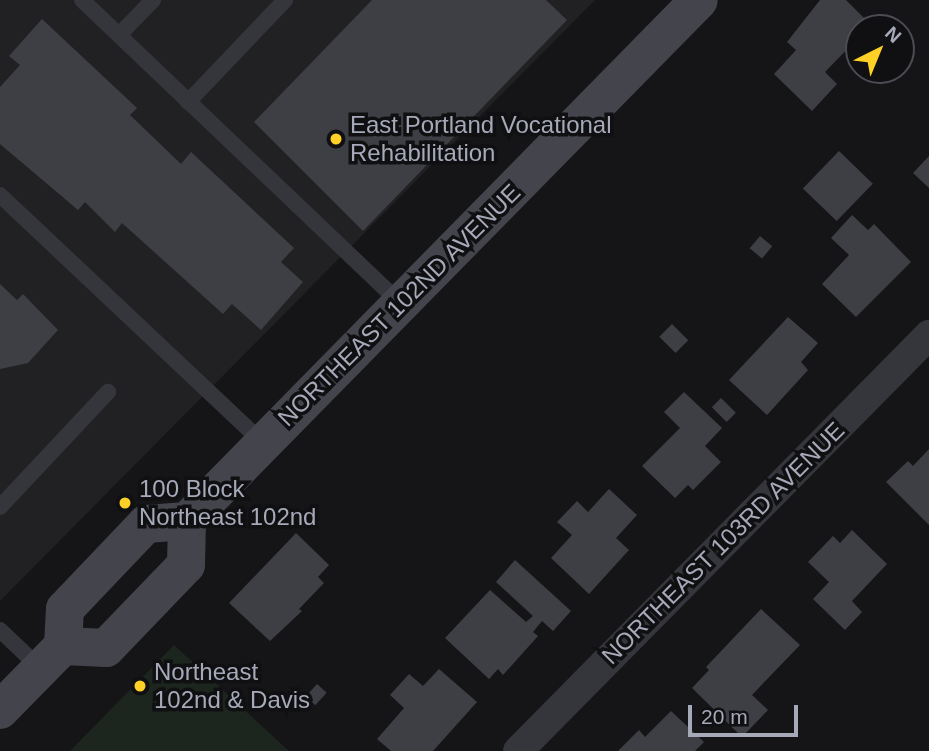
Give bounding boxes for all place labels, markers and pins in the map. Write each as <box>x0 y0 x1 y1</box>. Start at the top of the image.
place label: East Portland Vocational Rehabilitation <box>350 111 612 167</box>
marker: East Portland Vocational Rehabilitation <box>328 131 344 147</box>
place label: 100 Block Northeast 102nd <box>139 475 316 531</box>
marker: 100 Block Northeast 102nd <box>117 495 133 511</box>
place label: Northeast 102nd & Davis <box>154 658 310 714</box>
marker: Northeast 102nd & Davis <box>132 678 148 694</box>

